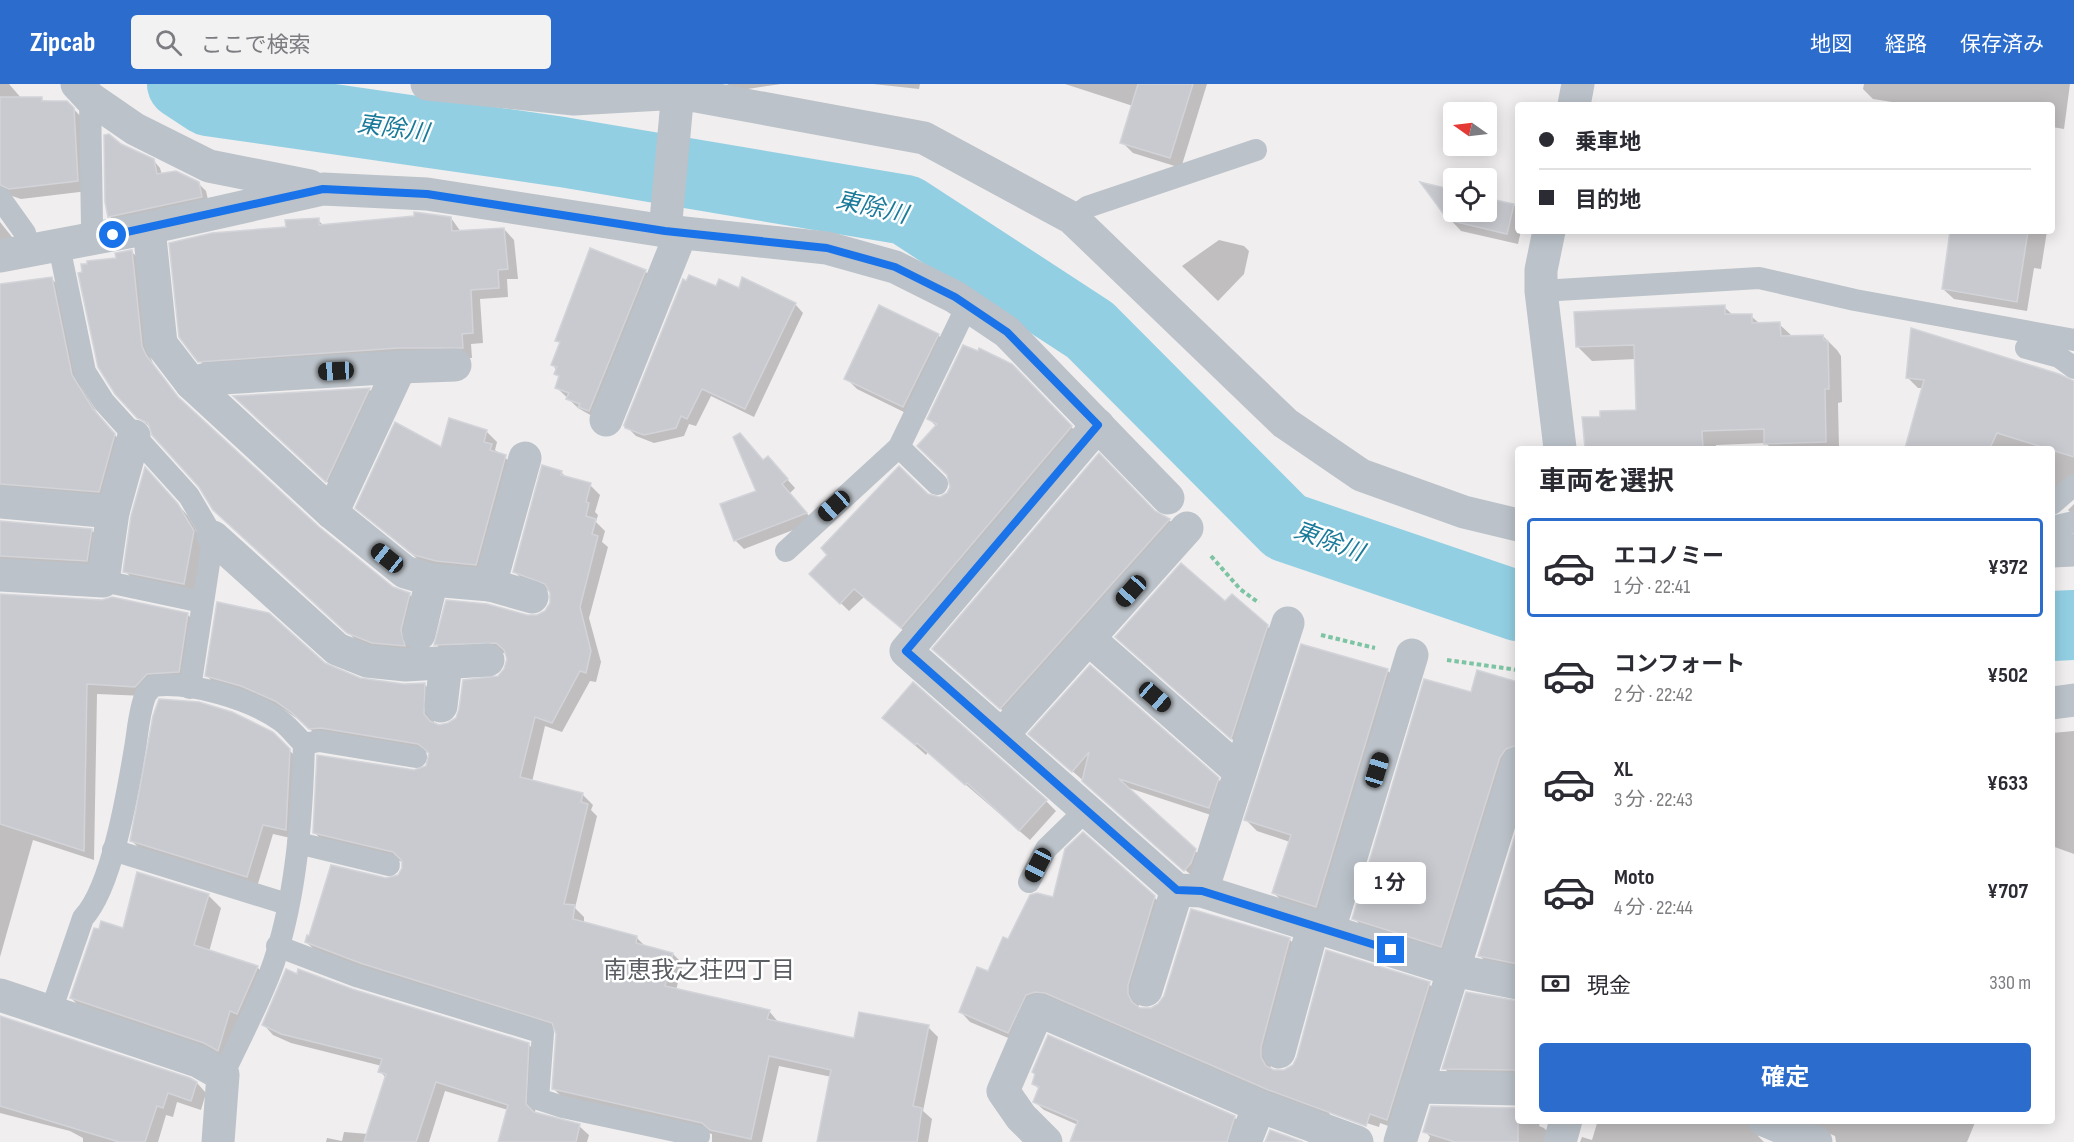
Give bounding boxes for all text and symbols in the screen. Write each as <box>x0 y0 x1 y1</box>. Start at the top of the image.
search box <box>131 15 551 69</box>
text: Zipcab <box>30 26 95 59</box>
icon: search <box>152 26 185 59</box>
text: ここで検索 <box>200 32 310 59</box>
text: 地図 <box>1810 32 1852 57</box>
text: 経路 <box>1885 32 1927 57</box>
text: 保存済み <box>1960 32 2044 57</box>
north arrow <box>1443 102 1497 156</box>
map controls <box>1443 102 1497 222</box>
water label: 東除川 <box>355 109 434 148</box>
text: 乗車地 <box>1575 129 1641 156</box>
button: locate <box>1443 168 1497 222</box>
water label: 東除川 <box>834 185 913 230</box>
text: 目的地 <box>1575 187 1641 214</box>
route start <box>99 221 126 248</box>
car <box>318 361 354 381</box>
text: 車両を選択 <box>1539 466 1674 498</box>
car <box>815 487 853 525</box>
water label: 東除川 <box>1290 516 1370 568</box>
car <box>367 540 407 576</box>
icon: car <box>1542 541 1596 595</box>
text: エコノミー <box>1614 543 1724 570</box>
text: ¥372 <box>1988 554 2028 581</box>
car <box>1112 572 1150 610</box>
text: 1 分 · 22:41 <box>1614 575 1690 599</box>
icon: car <box>1542 649 1596 703</box>
text: コンフォート <box>1614 651 1745 678</box>
text: ¥502 <box>1987 662 2028 689</box>
car <box>1136 678 1174 716</box>
text: 2 分 · 22:42 <box>1614 683 1693 707</box>
car <box>1363 750 1391 790</box>
text: XL <box>1614 756 1633 783</box>
icon: car <box>1542 757 1596 811</box>
text: ¥633 <box>1987 770 2028 797</box>
text: 3 分 · 22:43 <box>1614 788 1693 812</box>
car <box>1022 845 1054 885</box>
callout: 1 分 <box>1355 863 1427 905</box>
text: Moto <box>1614 864 1654 891</box>
icon: car <box>1542 865 1596 919</box>
text: 1 分 <box>1375 871 1405 895</box>
text: ¥707 <box>1987 878 2028 905</box>
text: 4 分 · 22:44 <box>1614 896 1693 920</box>
route end <box>1377 936 1404 963</box>
district label: 南恵我之荘四丁目 <box>603 956 795 985</box>
icon: cash <box>1539 967 1572 1000</box>
text: 330 m <box>1989 971 2031 995</box>
text: 現金 <box>1587 973 1631 1000</box>
button: 確定 <box>1539 1043 2031 1112</box>

